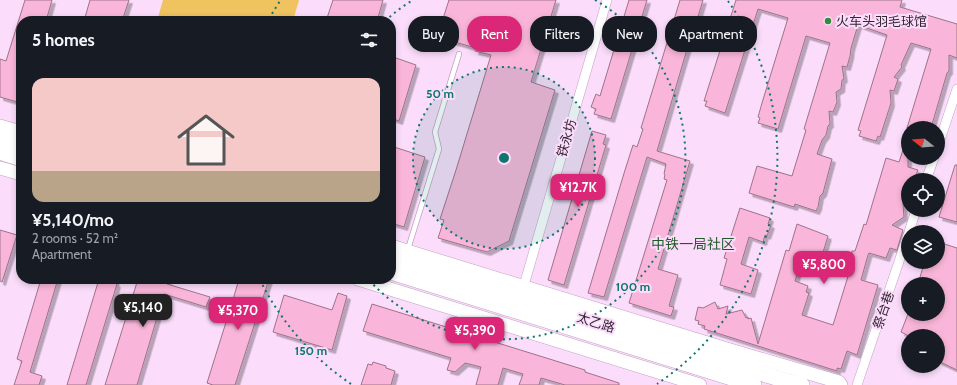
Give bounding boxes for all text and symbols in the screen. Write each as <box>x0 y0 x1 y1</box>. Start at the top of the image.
place label: 火车头羽毛球馆 <box>836 13 927 29</box>
chip: Buy <box>408 16 459 52</box>
chip: Rent <box>467 16 522 52</box>
chip: Filters <box>530 16 594 52</box>
chip: New <box>602 16 657 52</box>
chip: Apartment <box>665 16 757 52</box>
marker: 火车头羽毛球馆 <box>823 16 833 26</box>
icon: filters <box>358 29 380 51</box>
text: 5 homes <box>32 30 95 50</box>
text: 50 m <box>426 86 454 101</box>
icon: home <box>170 104 242 176</box>
street label: 铁永坊 <box>553 117 579 159</box>
north arrow <box>901 121 945 165</box>
map controls <box>901 121 945 373</box>
centre of rings <box>497 151 511 165</box>
button: locate <box>901 173 945 217</box>
pin: ¥12.7K <box>545 174 611 208</box>
text: ¥12.7K <box>559 179 597 195</box>
text: ¥5,140/mo <box>32 210 114 230</box>
button: layers <box>901 225 945 269</box>
text: 2 rooms · 52 m² <box>32 230 118 246</box>
district label: 中铁一局社区 <box>651 235 735 253</box>
text: Apartment <box>32 246 92 262</box>
pin: ¥5,800 <box>791 251 857 285</box>
text: ¥5,800 <box>802 256 846 272</box>
button: + <box>901 277 945 321</box>
text: 100 m <box>616 279 650 294</box>
street label: 祭台巷 <box>869 289 897 331</box>
pin: ¥5,140 <box>110 294 176 328</box>
pin: ¥5,370 <box>205 297 271 331</box>
text: ¥5,140 <box>123 299 163 315</box>
text: ¥5,370 <box>218 302 258 318</box>
street label: 太乙路 <box>575 309 617 335</box>
pin: ¥5,390 <box>442 317 508 351</box>
text: ¥5,390 <box>454 322 496 338</box>
button: − <box>901 329 945 373</box>
text: 150 m <box>295 343 327 358</box>

